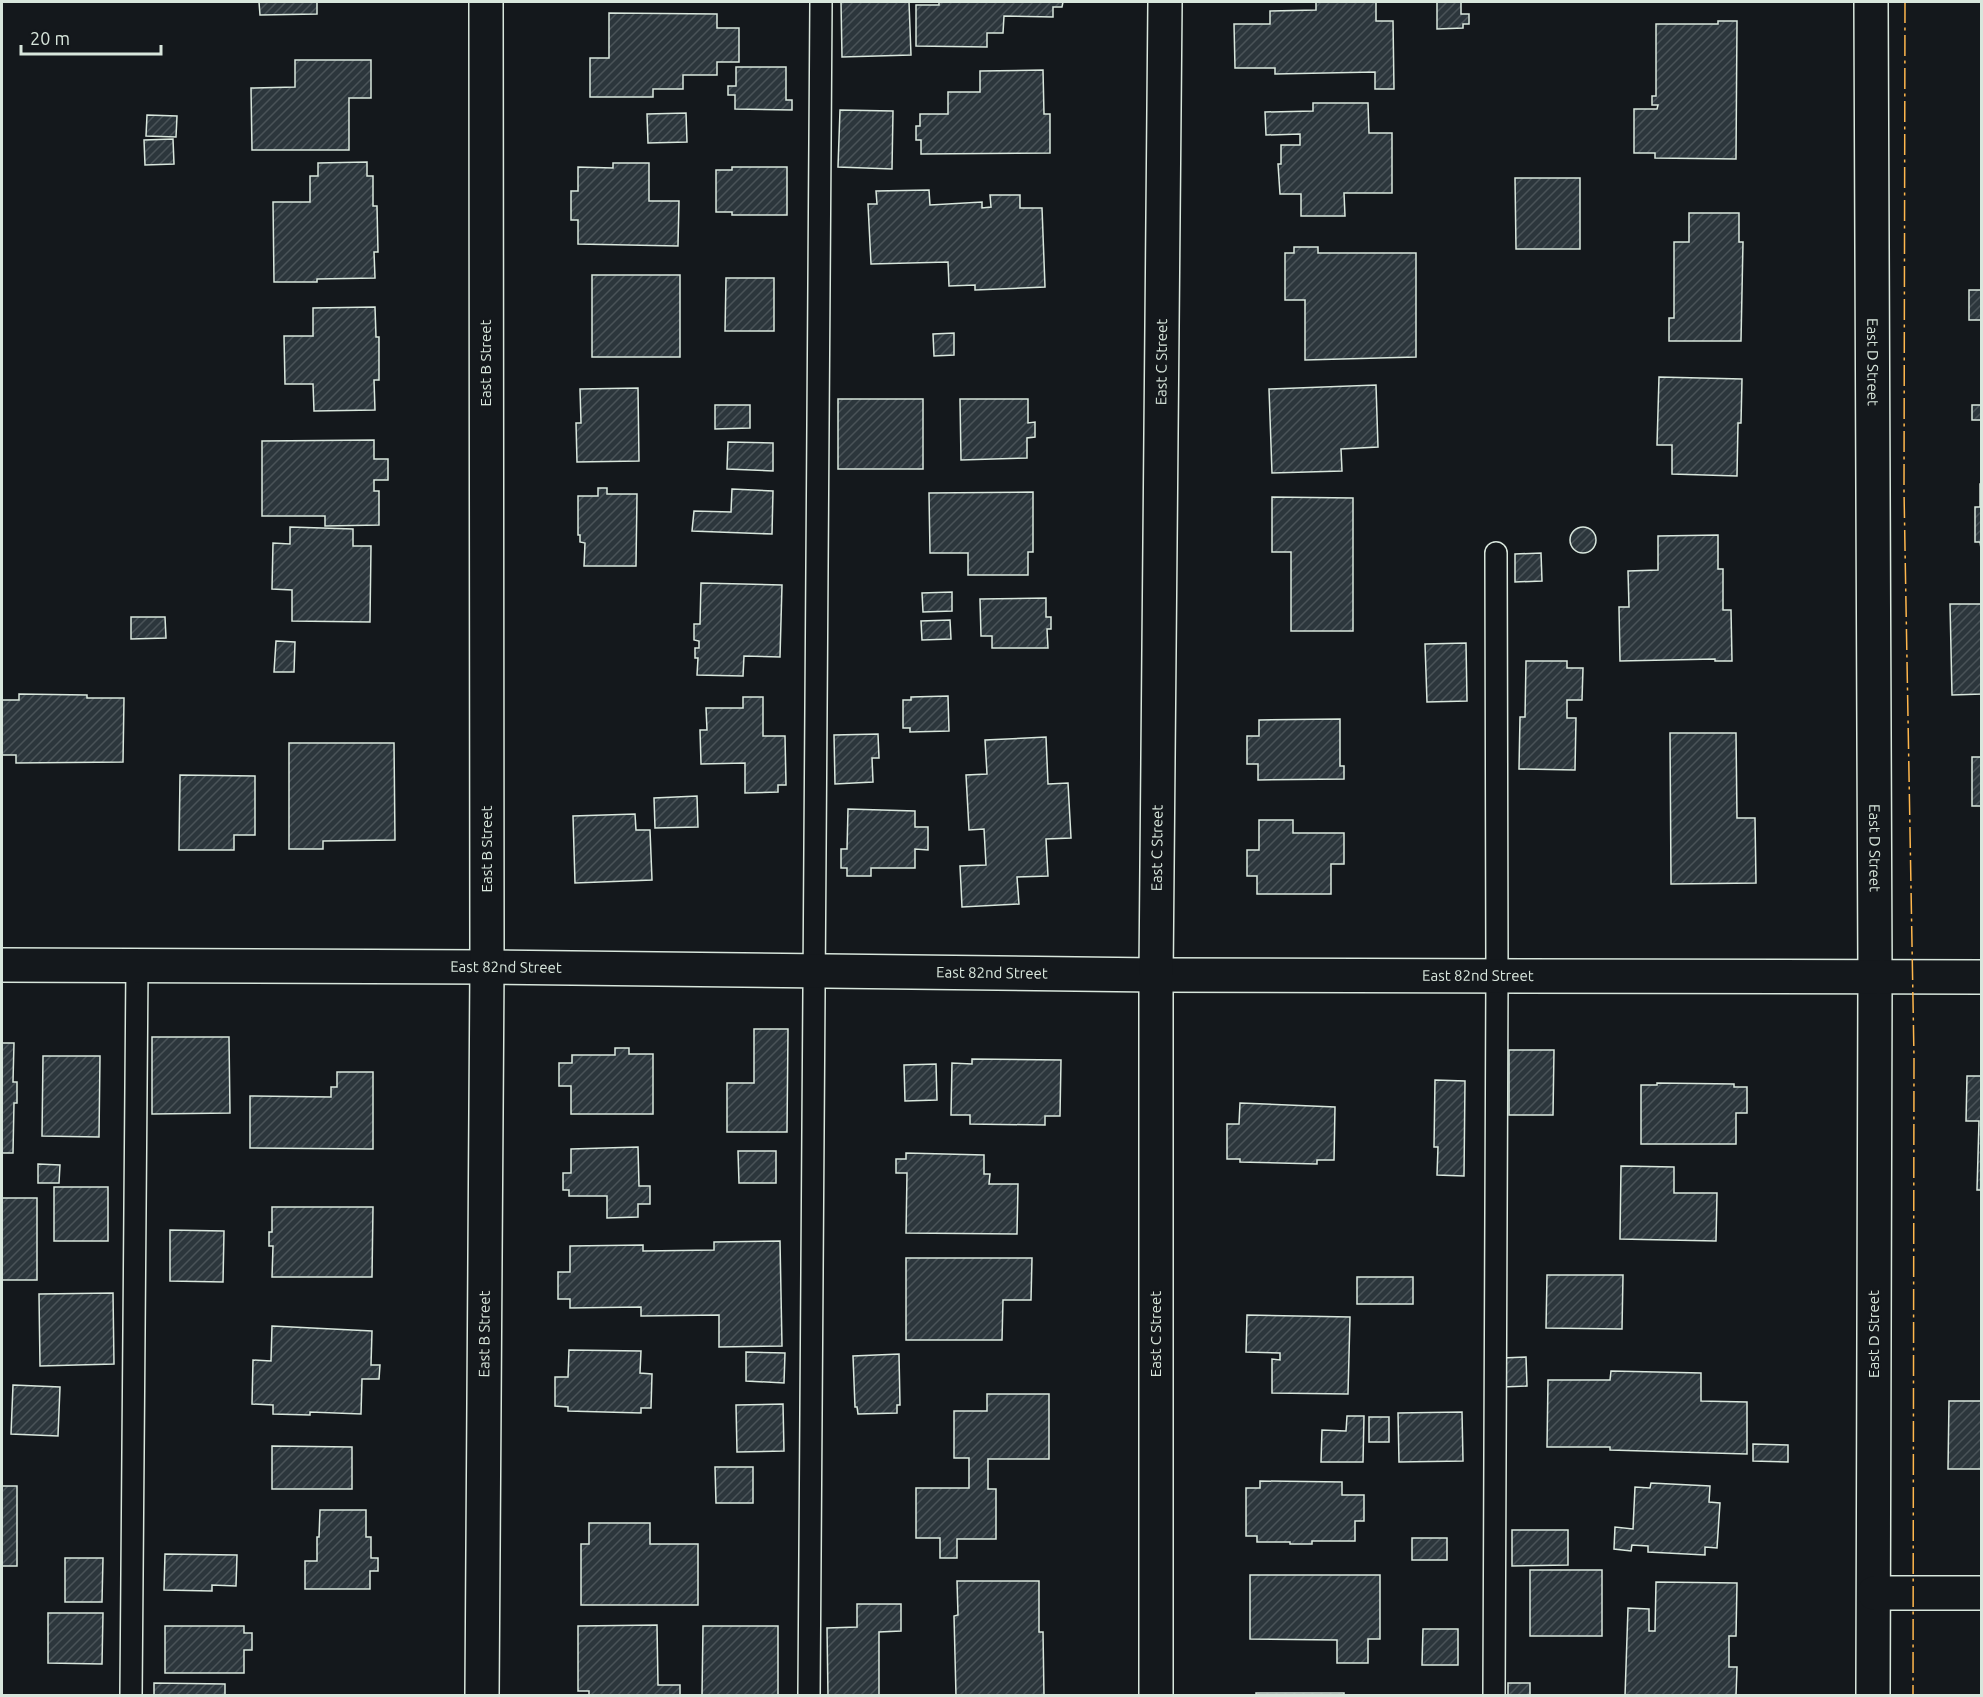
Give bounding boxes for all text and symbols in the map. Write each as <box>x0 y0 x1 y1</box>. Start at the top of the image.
scale bar <box>21 18 160 56</box>
text: 20 m <box>30 28 70 48</box>
street label: East D Street <box>1864 318 1882 406</box>
street label: East C Street <box>1152 319 1170 405</box>
street label: East B Street <box>477 320 494 406</box>
street label: East D Street <box>1866 804 1884 892</box>
street label: East C Street <box>1148 805 1166 891</box>
street label: East B Street <box>478 806 495 892</box>
street label: East 82nd Street <box>450 958 562 976</box>
street label: East 82nd Street <box>936 963 1048 982</box>
street label: East 82nd Street <box>1422 967 1534 984</box>
street label: East B Street <box>475 1290 493 1377</box>
street label: East D Street <box>1865 1290 1882 1378</box>
street label: East C Street <box>1147 1291 1164 1377</box>

